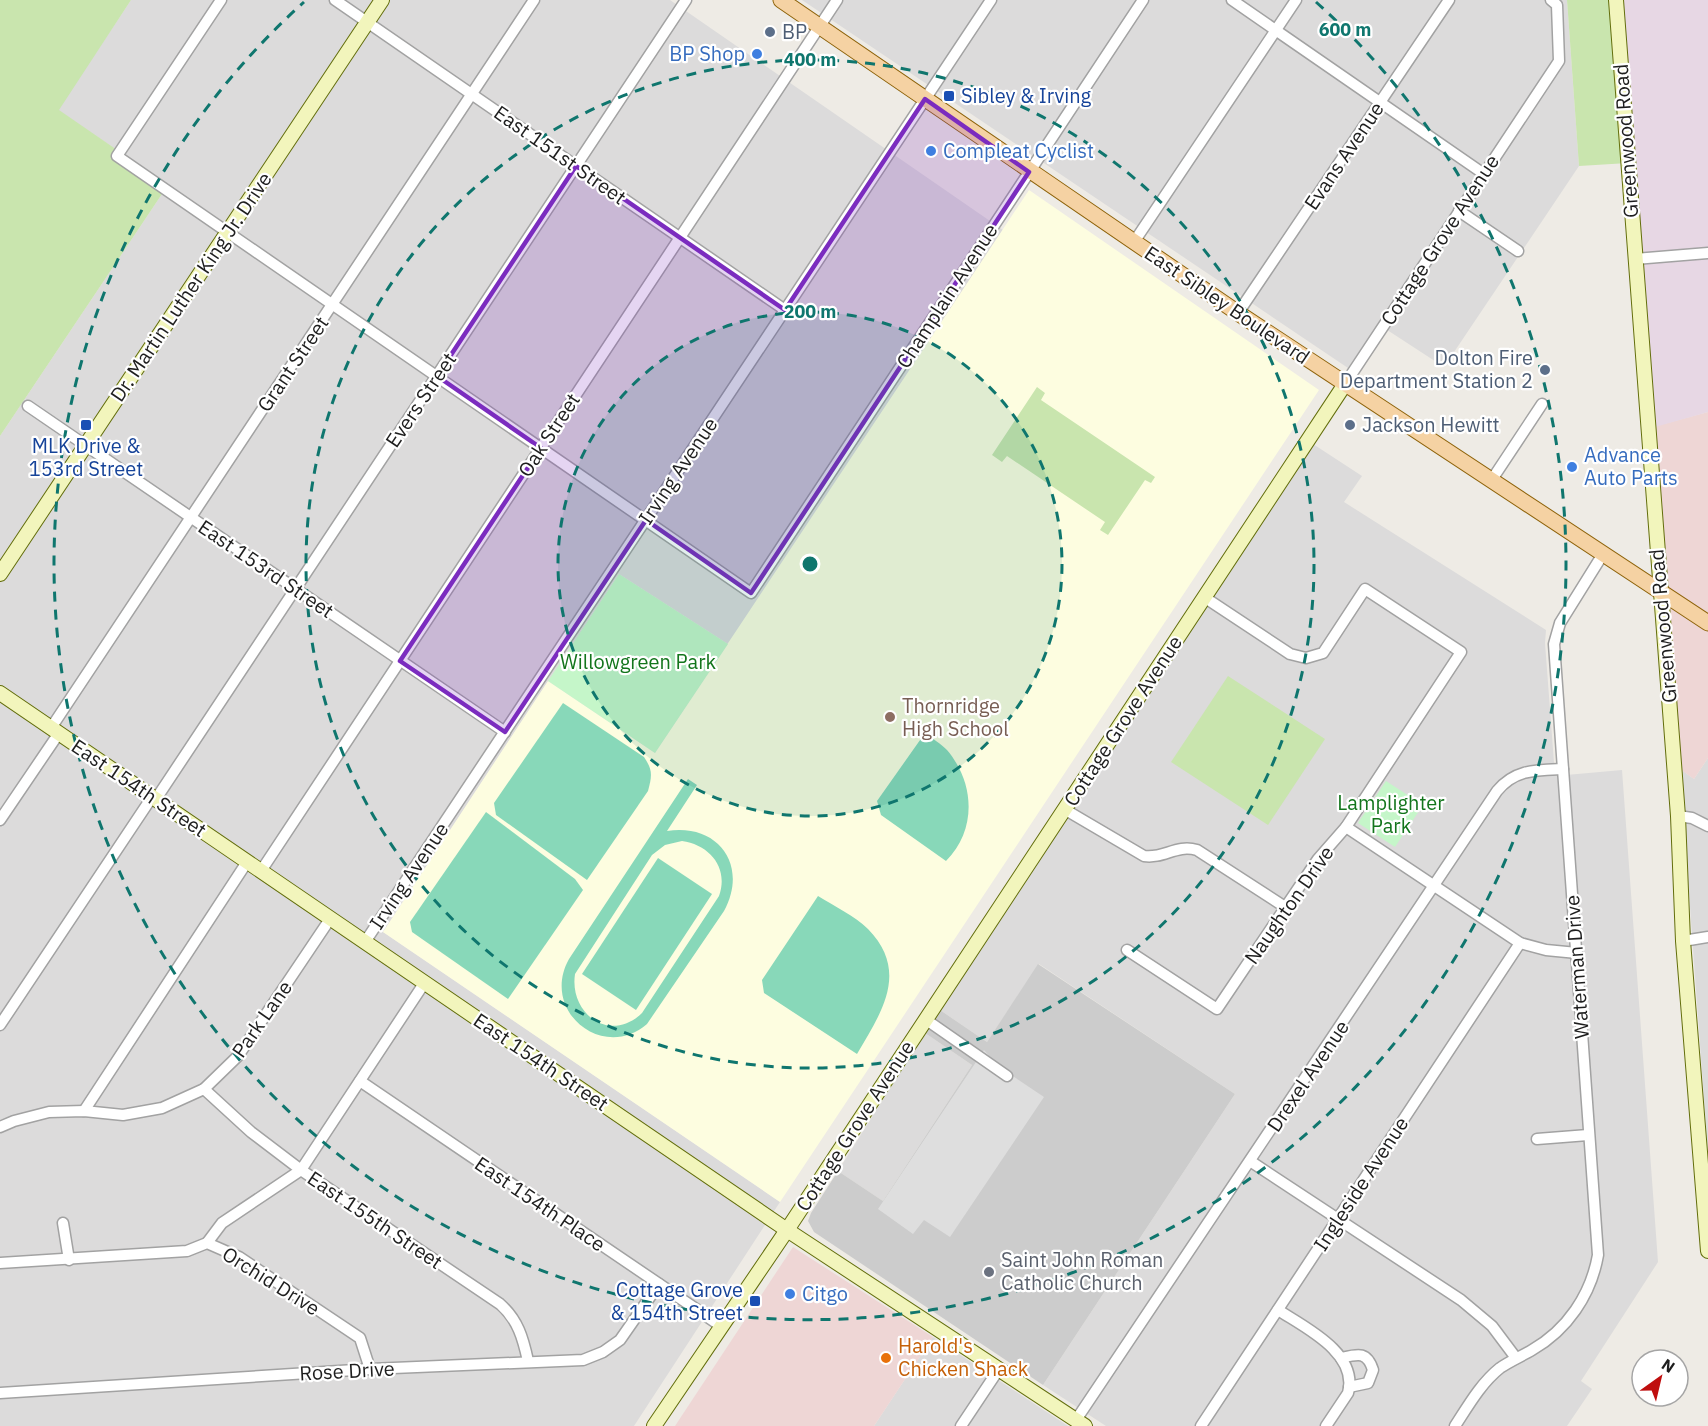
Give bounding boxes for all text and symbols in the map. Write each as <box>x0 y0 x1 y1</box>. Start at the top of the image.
place label: BP <box>782 18 807 45</box>
text: 600 m <box>1319 18 1371 41</box>
marker: BP <box>763 25 777 39</box>
place label: BP Shop <box>669 40 745 67</box>
marker: BP Shop <box>750 47 764 61</box>
text: 400 m <box>784 48 836 71</box>
street label: Greenwood Road <box>1607 63 1644 219</box>
place label: Sibley & Irving <box>961 82 1092 109</box>
marker: Sibley & Irving <box>942 89 956 103</box>
street label: Evans Avenue <box>1298 97 1390 215</box>
street label: East 151st Street <box>489 99 632 210</box>
place label: Compleat Cyclist <box>943 137 1094 164</box>
marker: Compleat Cyclist <box>924 144 938 158</box>
street label: Cottage Grove Avenue <box>1374 149 1505 330</box>
street label: Dr. Martin Luther King Jr. Drive <box>104 167 278 407</box>
street label: Champlain Avenue <box>890 218 1004 373</box>
street label: East Sibley Boulevard <box>1139 239 1315 370</box>
text: 200 m <box>784 300 836 323</box>
street label: Grant Street <box>251 311 334 417</box>
place label: Dolton Fire Department Station 2 <box>1340 344 1533 394</box>
street label: Evers Street <box>379 347 462 452</box>
marker: Dolton Fire Department Station 2 <box>1538 363 1552 377</box>
street label: Oak Street <box>511 388 586 482</box>
place label: Jackson Hewitt <box>1362 411 1500 438</box>
street label: Irving Avenue <box>632 412 723 530</box>
marker: MLK Drive & 153rd Street <box>79 418 93 432</box>
marker: Jackson Hewitt <box>1343 418 1357 432</box>
place label: MLK Drive & 153rd Street <box>29 432 143 482</box>
place label: Advance Auto Parts <box>1584 441 1678 491</box>
marker: Advance Auto Parts <box>1565 460 1579 474</box>
street label: East 153rd Street <box>193 513 339 624</box>
street label: Greenwood Road <box>1642 548 1683 704</box>
centre of rings <box>800 554 820 574</box>
street label: Cottage Grove Avenue <box>1057 630 1188 811</box>
park label: Willowgreen Park <box>560 648 716 675</box>
place label: Thornridge High School <box>902 692 1009 742</box>
marker: Thornridge High School <box>883 710 897 724</box>
street label: East 154th Street <box>66 732 212 843</box>
park label: Lamplighter Park <box>1337 789 1445 839</box>
street label: Irving Avenue <box>363 817 454 935</box>
street label: Naughton Drive <box>1238 840 1339 969</box>
street label: Waterman Drive <box>1558 894 1595 1040</box>
street label: Park Lane <box>225 975 298 1063</box>
street label: East 154th Street <box>468 1006 614 1117</box>
street label: Drexel Avenue <box>1260 1015 1355 1137</box>
street label: Cottage Grove Avenue <box>789 1035 920 1216</box>
street label: Ingleside Avenue <box>1307 1111 1414 1256</box>
street label: East 154th Place <box>470 1150 611 1257</box>
street label: East 155th Street <box>302 1164 448 1275</box>
street label: Orchid Drive <box>217 1240 325 1321</box>
place label: Saint John Roman Catholic Church <box>1001 1246 1163 1296</box>
marker: Saint John Roman Catholic Church <box>982 1265 996 1279</box>
place label: Cottage Grove & 154th Street <box>610 1276 743 1326</box>
place label: Citgo <box>802 1280 848 1307</box>
marker: Citgo <box>783 1287 797 1301</box>
marker: Cottage Grove & 154th Street <box>748 1294 762 1308</box>
place label: Harold's Chicken Shack <box>898 1332 1029 1382</box>
north arrow <box>1630 1348 1690 1408</box>
marker: Harold's Chicken Shack <box>879 1351 893 1365</box>
text: N <box>1658 1354 1679 1377</box>
street label: Rose Drive <box>299 1355 395 1386</box>

